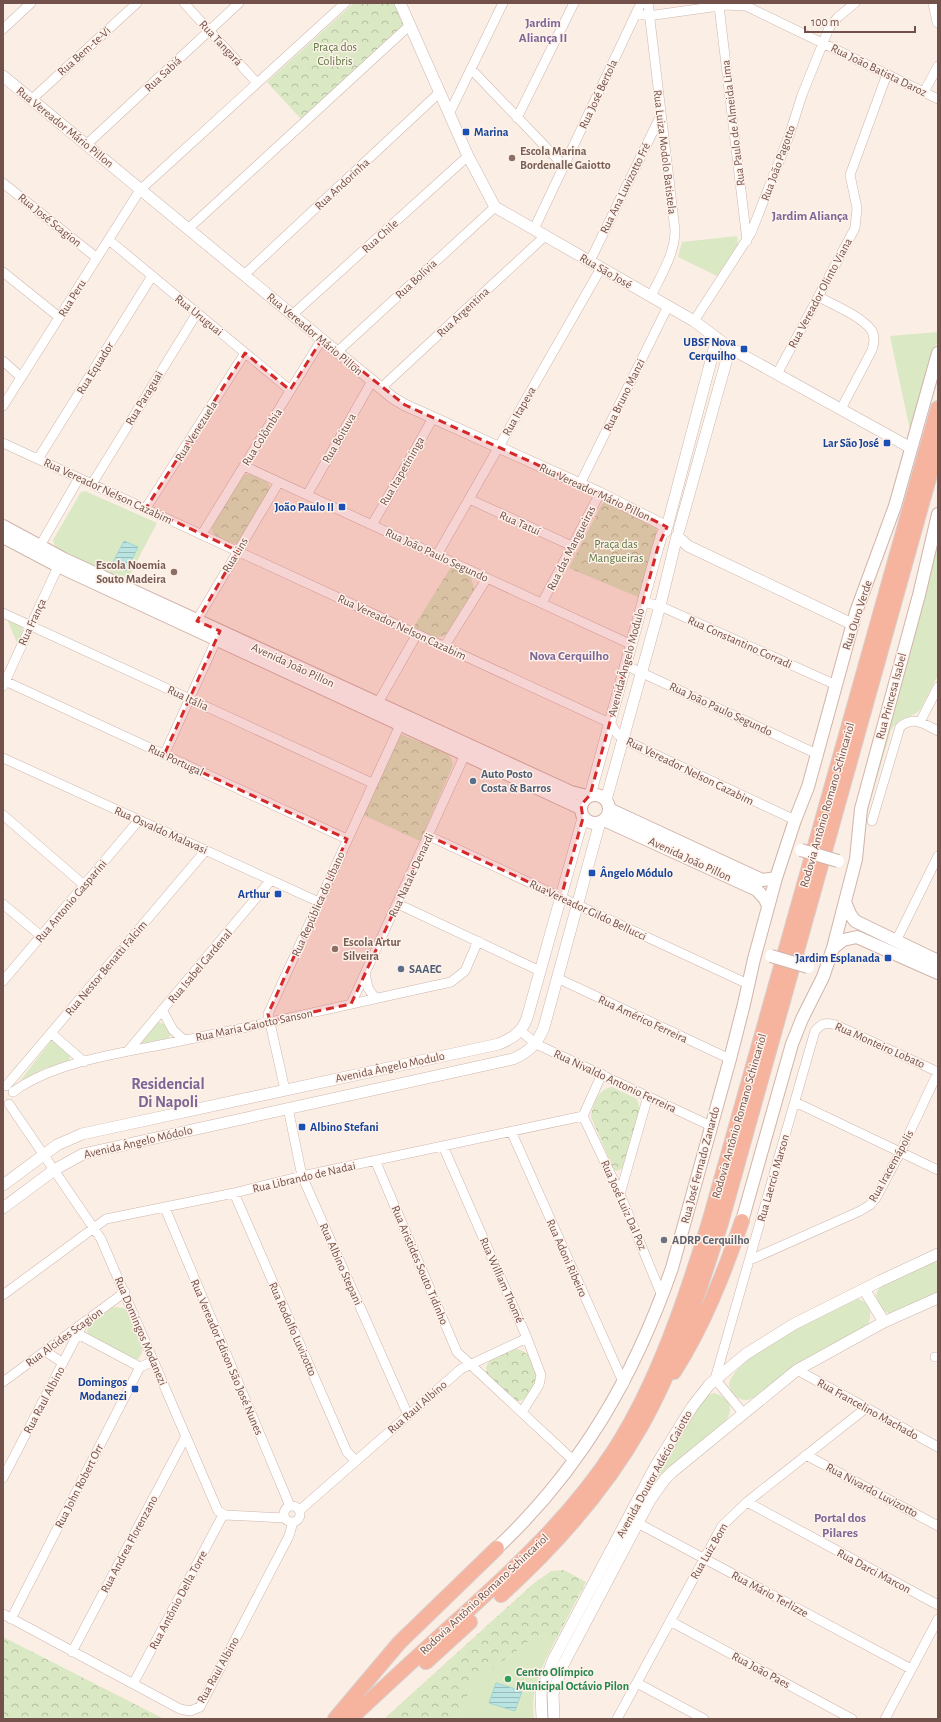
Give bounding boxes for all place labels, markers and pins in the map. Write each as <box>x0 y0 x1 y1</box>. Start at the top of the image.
place label: Marina <box>474 126 509 138</box>
marker: Marina <box>461 127 471 137</box>
place label: Escola Marina Bordenalle Gaiotto <box>520 145 611 171</box>
marker: Escola Marina Bordenalle Gaiotto <box>507 153 517 163</box>
place label: UBSF Nova Cerquilho <box>683 336 736 362</box>
marker: UBSF Nova Cerquilho <box>739 344 749 354</box>
place label: Lar São José <box>823 437 879 449</box>
marker: Lar São José <box>882 438 892 448</box>
place label: João Paulo II <box>274 501 334 513</box>
marker: João Paulo II <box>337 502 347 512</box>
place label: Escola Noemia Souto Madeira <box>96 559 166 585</box>
marker: Escola Noemia Souto Madeira <box>169 567 179 577</box>
place label: Auto Posto Costa & Barros <box>481 768 551 794</box>
marker: Auto Posto Costa & Barros <box>468 776 478 786</box>
place label: Ângelo Módulo <box>600 866 673 879</box>
marker: Ângelo Módulo <box>587 868 597 878</box>
place label: Arthur <box>238 888 271 900</box>
marker: Arthur <box>273 889 283 899</box>
place label: Escola Artur Silveira <box>343 936 402 962</box>
marker: Escola Artur Silveira <box>330 944 340 954</box>
place label: Jardim Esplanada <box>795 952 880 964</box>
marker: Jardim Esplanada <box>883 953 893 963</box>
place label: SAAEC <box>409 963 442 975</box>
marker: SAAEC <box>396 964 406 974</box>
place label: Albino Stefani <box>310 1121 379 1133</box>
marker: Albino Stefani <box>297 1122 307 1132</box>
place label: ADRP Cerquilho <box>672 1234 750 1246</box>
marker: ADRP Cerquilho <box>659 1235 669 1245</box>
place label: Domingos Modanezi <box>78 1376 127 1402</box>
marker: Domingos Modanezi <box>130 1384 140 1394</box>
place label: Centro Olímpico Municipal Octávio Pilon <box>516 1666 629 1692</box>
marker: Centro Olímpico Municipal Octávio Pilon <box>503 1674 513 1684</box>

